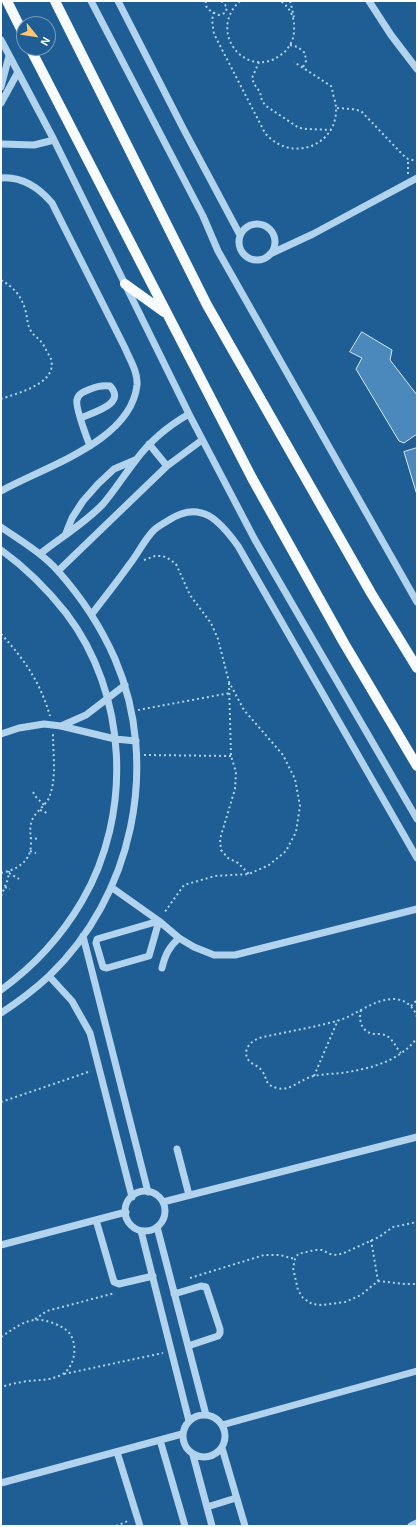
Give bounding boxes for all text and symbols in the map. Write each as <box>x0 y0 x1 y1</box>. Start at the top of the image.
north arrow <box>16 16 56 56</box>
text: N <box>38 35 54 48</box>

